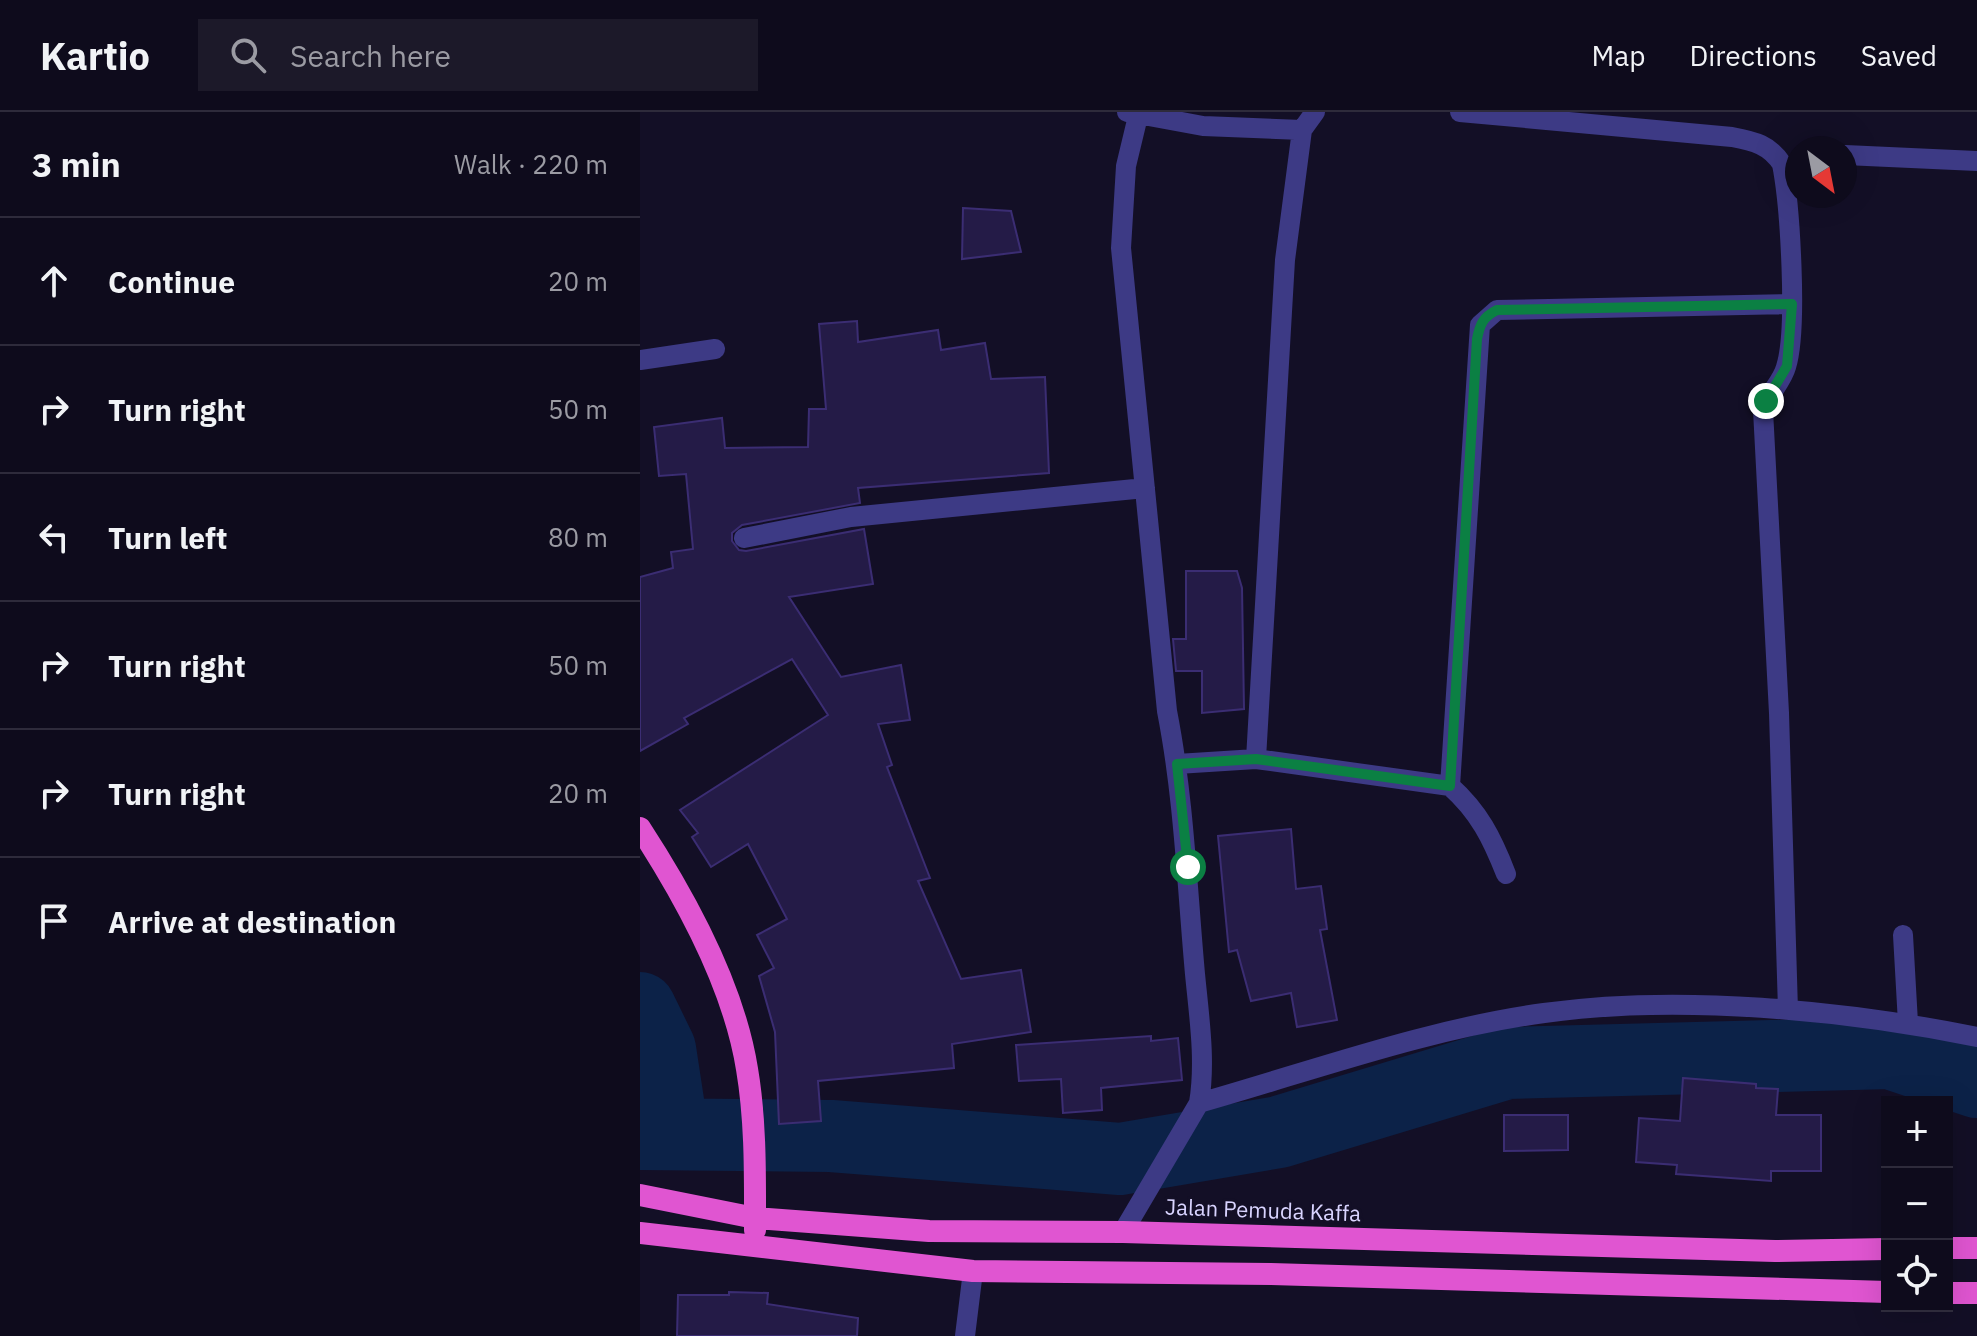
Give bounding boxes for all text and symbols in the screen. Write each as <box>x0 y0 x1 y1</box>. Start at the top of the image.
search box <box>198 19 758 91</box>
text: Kartio <box>40 31 150 80</box>
icon: search <box>226 33 270 77</box>
text: Search here <box>290 36 451 75</box>
text: Map <box>1591 37 1645 74</box>
text: Directions <box>1689 37 1817 74</box>
text: Saved <box>1861 37 1937 74</box>
north arrow <box>1785 136 1857 208</box>
text: 3 min <box>32 142 121 186</box>
text: Walk · 220 m <box>454 147 608 181</box>
icon: ahead <box>32 259 76 303</box>
text: Continue <box>108 262 235 301</box>
text: 20 m <box>548 264 608 298</box>
route end <box>1748 383 1784 419</box>
icon: right <box>32 387 76 431</box>
text: Turn right <box>108 390 246 429</box>
text: 50 m <box>548 392 608 426</box>
icon: left <box>32 515 76 559</box>
text: Turn left <box>108 518 227 557</box>
text: 80 m <box>548 520 608 554</box>
icon: right <box>32 643 76 687</box>
text: Turn right <box>108 646 246 685</box>
text: 50 m <box>548 648 608 682</box>
icon: right <box>32 771 76 815</box>
text: Turn right <box>108 774 246 813</box>
text: 20 m <box>548 776 608 810</box>
route start <box>1170 849 1206 885</box>
icon: arrive <box>32 899 76 943</box>
text: Arrive at destination <box>108 902 396 941</box>
map controls <box>1881 1096 1953 1312</box>
button: + <box>1881 1096 1953 1168</box>
button: − <box>1881 1168 1953 1240</box>
street label: Jalan Pemuda Kaffa <box>1165 1192 1362 1227</box>
button: locate <box>1881 1240 1953 1312</box>

